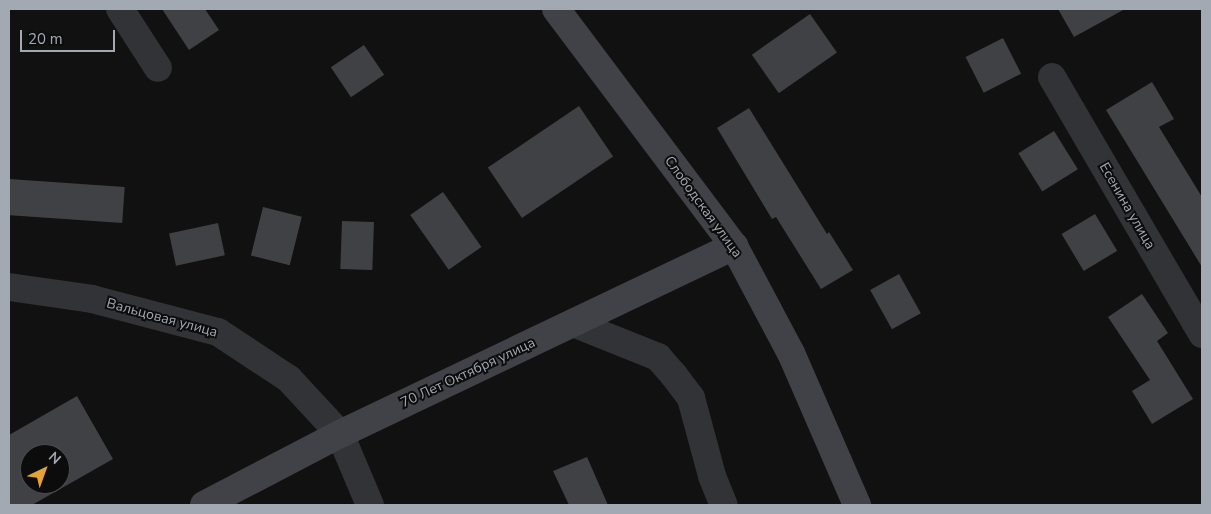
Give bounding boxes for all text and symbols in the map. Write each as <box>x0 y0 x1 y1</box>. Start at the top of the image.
scale bar <box>22 20 118 52</box>
text: 20 m <box>28 29 63 49</box>
street label: Слободская улица <box>661 153 745 261</box>
street label: Есенина улица <box>1095 160 1159 252</box>
street label: Вальцовая улица <box>105 295 219 341</box>
street label: 70 Лет Октября улица <box>398 334 538 412</box>
north arrow <box>20 444 70 494</box>
text: N <box>44 448 65 469</box>

